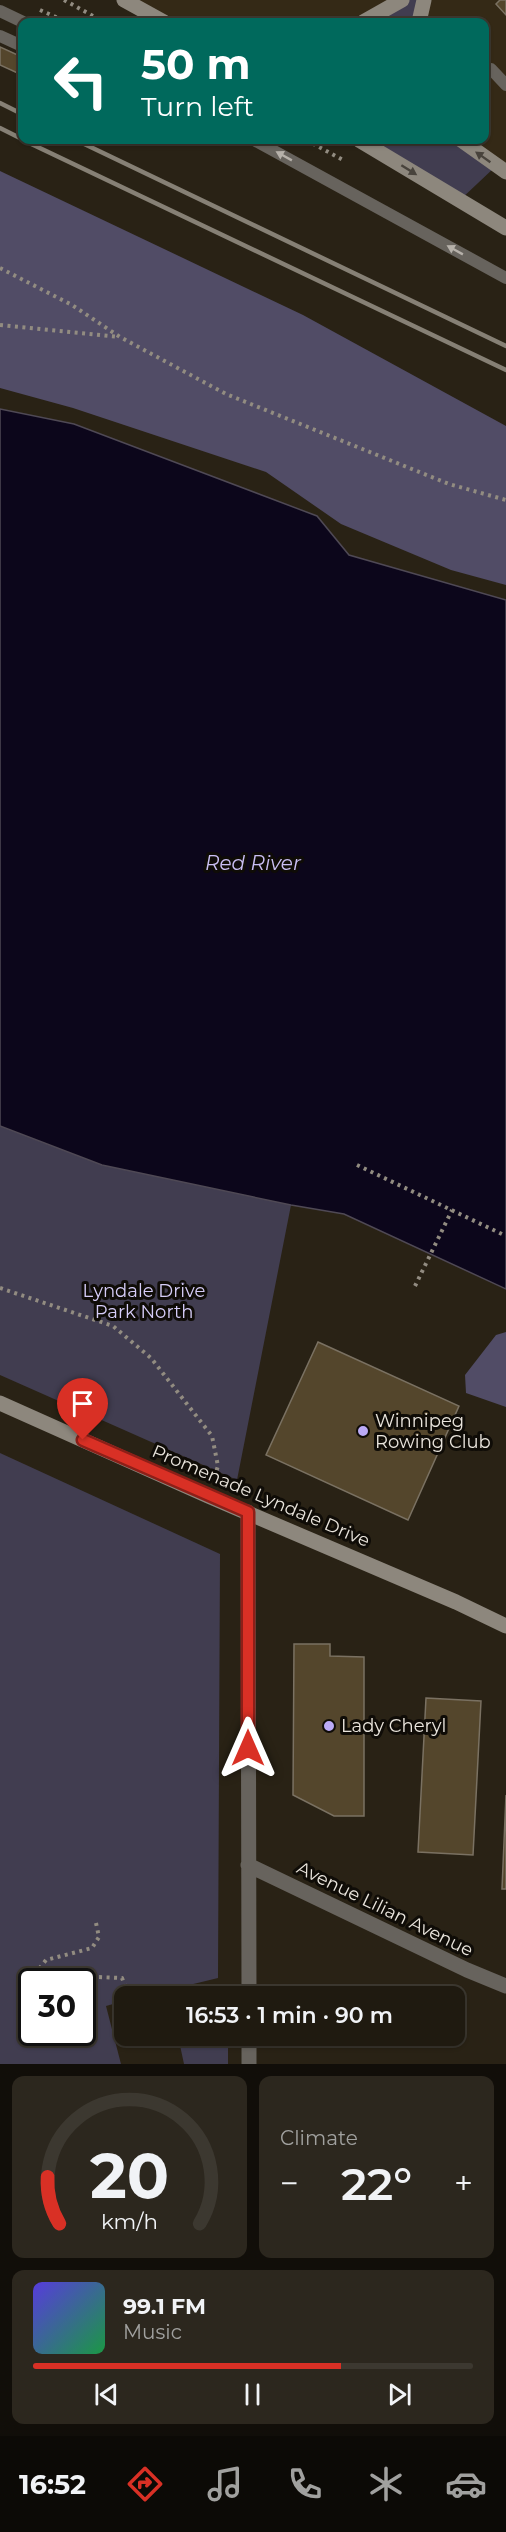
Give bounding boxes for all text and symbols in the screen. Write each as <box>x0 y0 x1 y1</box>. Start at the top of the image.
text: 50 m <box>141 38 250 90</box>
icon: left <box>42 42 120 120</box>
text: Turn left <box>141 90 254 123</box>
one-way arrow <box>275 151 292 161</box>
one-way arrow <box>475 151 491 163</box>
one-way arrow <box>401 165 417 176</box>
one-way arrow <box>446 245 463 255</box>
water label: Red River <box>205 851 302 875</box>
park label: Lyndale Drive Park North <box>83 1280 206 1323</box>
pin <box>57 1378 108 1440</box>
icon: arrive <box>66 1387 99 1420</box>
place label: Winnipeg Rowing Club <box>375 1410 491 1453</box>
marker: Winnipeg Rowing Club <box>356 1424 370 1438</box>
street label: Promenade Lyndale Drive <box>149 1440 373 1552</box>
place label: Lady Cheryl <box>341 1715 446 1737</box>
position arrow <box>216 1716 280 1780</box>
marker: Lady Cheryl <box>322 1719 336 1733</box>
street label: Avenue Lilian Avenue <box>293 1857 477 1961</box>
speed limit sign: 30 <box>18 1968 96 2046</box>
text: 16:53 · 1 min · 90 m <box>186 2002 393 2029</box>
text: Climate <box>280 2126 358 2150</box>
text: 20 <box>90 2138 169 2214</box>
text: 22° <box>341 2156 412 2211</box>
text: − <box>280 2163 299 2203</box>
text: + <box>454 2163 473 2203</box>
text: km/h <box>101 2208 158 2234</box>
text: 99.1 FM <box>123 2293 206 2320</box>
text: Music <box>123 2320 182 2344</box>
icon: previous <box>90 2378 123 2411</box>
icon: pause <box>236 2378 269 2411</box>
icon: next <box>383 2378 416 2411</box>
icon: directions <box>124 2463 166 2505</box>
icon: music <box>204 2463 246 2505</box>
icon: phone <box>284 2463 326 2505</box>
icon: climate <box>365 2463 407 2505</box>
icon: car <box>445 2463 487 2505</box>
text: 16:52 <box>19 2468 86 2501</box>

